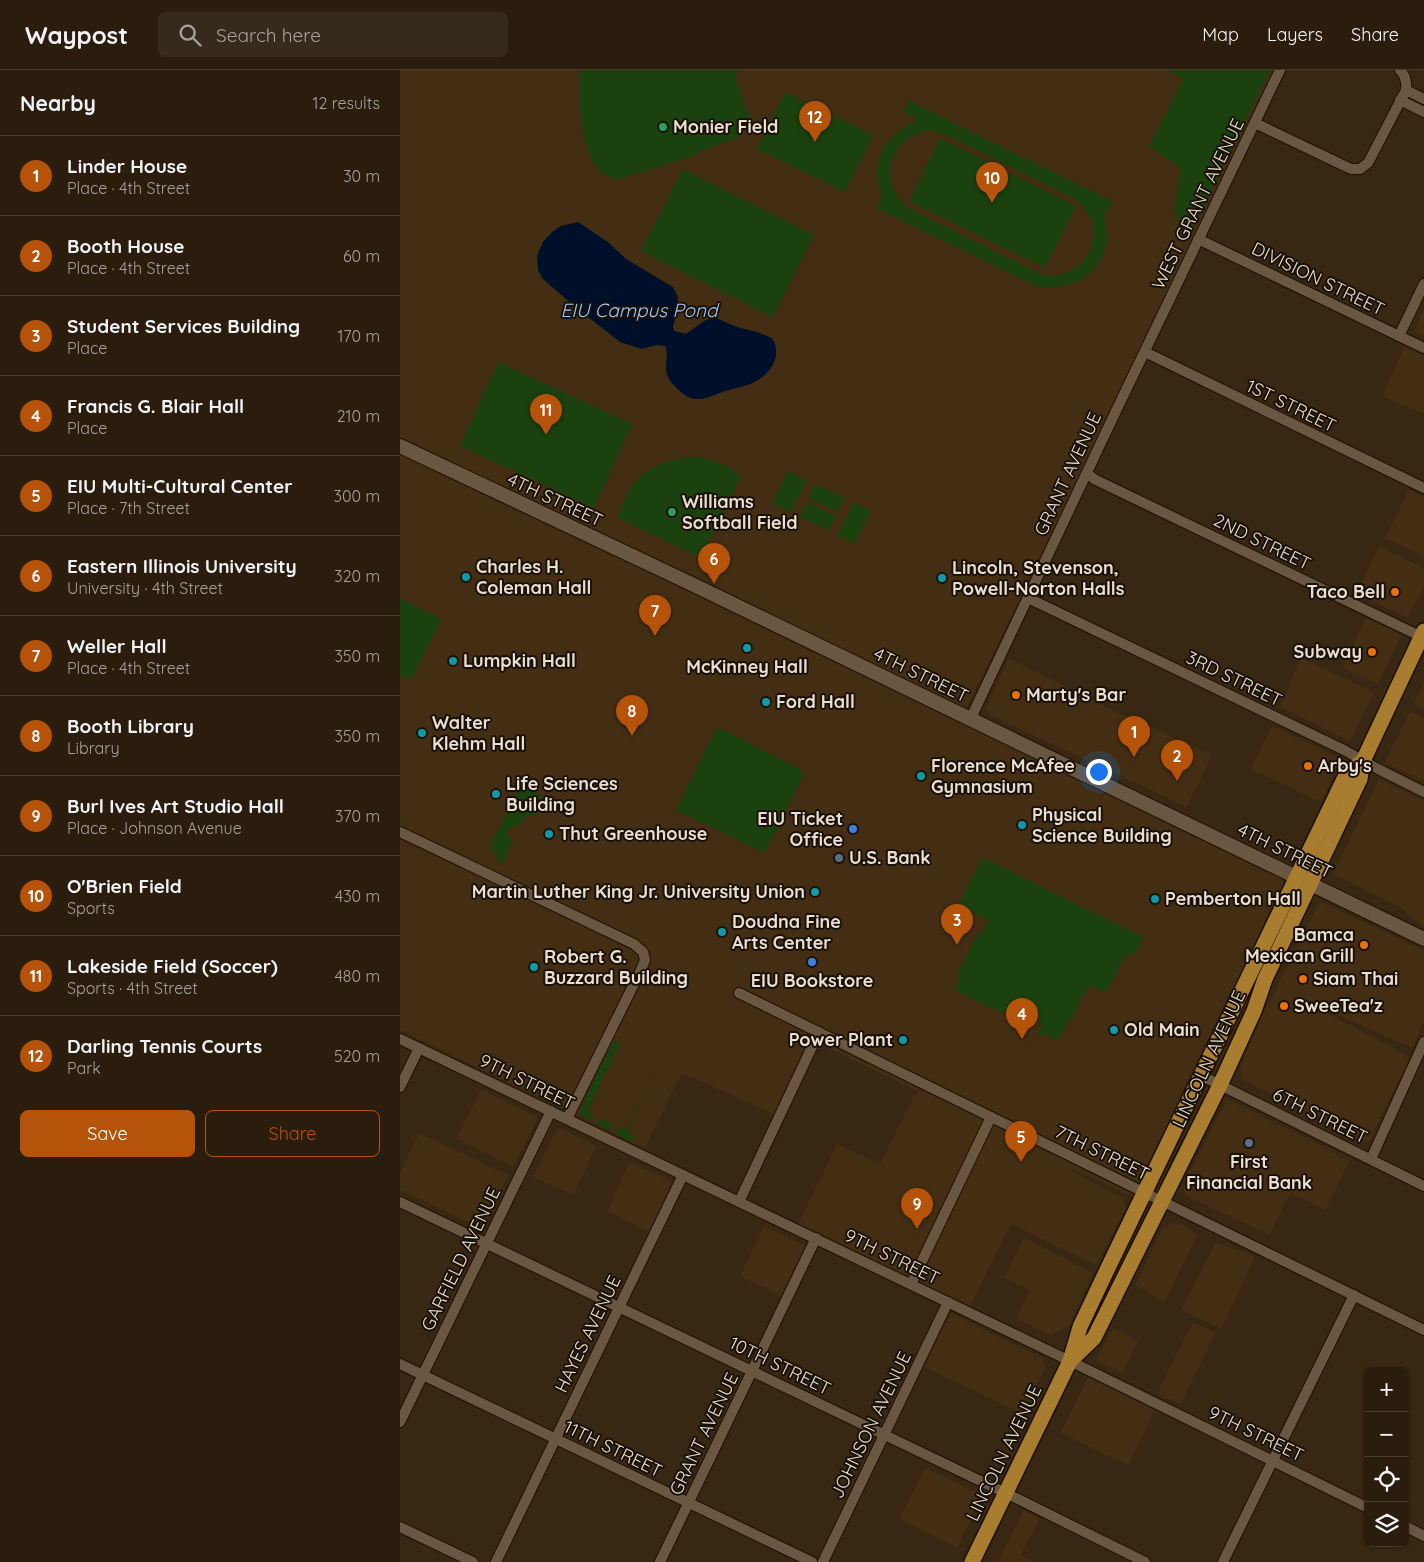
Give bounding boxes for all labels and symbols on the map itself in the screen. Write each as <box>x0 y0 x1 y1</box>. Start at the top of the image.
pin: 12 <box>799 101 831 142</box>
place label: Monier Field <box>673 115 778 138</box>
street label: WEST GRANT AVENUE <box>1146 115 1249 293</box>
marker: Monier Field <box>657 121 669 133</box>
pin: 10 <box>976 162 1008 203</box>
street label: DIVISION STREET <box>1248 236 1388 321</box>
water label: EIU Campus Pond <box>560 298 720 322</box>
street label: 1ST STREET <box>1243 374 1340 437</box>
pin: 11 <box>530 394 562 435</box>
street label: GRANT AVENUE <box>1029 408 1106 539</box>
street label: 4TH STREET <box>504 467 607 532</box>
place label: Williams Softball Field <box>682 490 798 534</box>
marker: Williams Softball Field <box>666 506 678 518</box>
street label: 2ND STREET <box>1210 508 1315 575</box>
pin: 6 <box>698 543 730 584</box>
place label: Charles H. Coleman Hall <box>476 555 591 599</box>
place label: Lincoln, Stevenson, Powell-Norton Halls <box>952 556 1125 600</box>
marker: Charles H. Coleman Hall <box>460 571 472 583</box>
marker: Lincoln, Stevenson, Powell-Norton Halls <box>936 572 948 584</box>
place label: Taco Bell <box>1306 580 1385 603</box>
marker: Taco Bell <box>1389 586 1401 598</box>
pin: 7 <box>639 595 671 636</box>
place label: Subway <box>1294 640 1362 663</box>
marker: McKinney Hall <box>741 642 753 654</box>
street label: 4TH STREET <box>870 642 972 707</box>
street label: 3RD STREET <box>1183 645 1286 712</box>
marker: Subway <box>1366 646 1378 658</box>
place label: Lumpkin Hall <box>463 649 576 672</box>
marker: Lumpkin Hall <box>447 655 459 667</box>
place label: McKinney Hall <box>686 655 808 678</box>
place label: Marty's Bar <box>1026 683 1126 706</box>
marker: Marty's Bar <box>1010 689 1022 701</box>
place label: Ford Hall <box>776 690 855 713</box>
pin: 8 <box>616 695 648 736</box>
marker: Ford Hall <box>760 696 772 708</box>
place label: Walter Klehm Hall <box>432 711 525 755</box>
pin: 1 <box>1118 716 1150 757</box>
marker: Walter Klehm Hall <box>416 727 428 739</box>
pin: 2 <box>1161 740 1193 781</box>
place label: Florence McAfee Gymnasium <box>931 754 1075 798</box>
place label: Arby's <box>1318 754 1372 777</box>
your location <box>1086 759 1112 785</box>
marker: Arby's <box>1302 760 1314 772</box>
marker: Florence McAfee Gymnasium <box>915 770 927 782</box>
place label: Life Sciences Building <box>506 772 618 816</box>
marker: Life Sciences Building <box>490 788 502 800</box>
place label: Physical Science Building <box>1032 803 1172 847</box>
place label: EIU Ticket Office <box>757 807 843 851</box>
street label: 4TH STREET <box>1234 818 1336 883</box>
marker: Physical Science Building <box>1016 819 1028 831</box>
place label: Thut Greenhouse <box>559 822 707 845</box>
marker: EIU Ticket Office <box>847 823 859 835</box>
marker: Thut Greenhouse <box>543 828 555 840</box>
place label: U.S. Bank <box>849 846 931 869</box>
marker: U.S. Bank <box>833 852 845 864</box>
place label: Martin Luther King Jr. University Union <box>472 880 805 903</box>
marker: Martin Luther King Jr. University Union <box>809 886 821 898</box>
place label: Pemberton Hall <box>1165 887 1301 910</box>
marker: Pemberton Hall <box>1149 893 1161 905</box>
pin: 3 <box>941 904 973 945</box>
place label: Doudna Fine Arts Center <box>732 910 841 954</box>
place label: Bamca Mexican Grill <box>1245 923 1354 967</box>
marker: Doudna Fine Arts Center <box>716 926 728 938</box>
marker: Bamca Mexican Grill <box>1358 939 1370 951</box>
place label: Robert G. Buzzard Building <box>544 945 688 989</box>
marker: EIU Bookstore <box>806 956 818 968</box>
marker: Robert G. Buzzard Building <box>528 961 540 973</box>
place label: Siam Thai <box>1313 967 1398 990</box>
place label: EIU Bookstore <box>751 969 873 992</box>
marker: Siam Thai <box>1297 973 1309 985</box>
street label: LINCOLN AVENUE <box>1167 987 1250 1131</box>
place label: SweeTea'z <box>1294 994 1383 1017</box>
pin: 4 <box>1006 998 1038 1039</box>
marker: SweeTea'z <box>1278 1000 1290 1012</box>
place label: Old Main <box>1124 1018 1200 1041</box>
marker: Old Main <box>1108 1024 1120 1036</box>
place label: Power Plant <box>789 1028 893 1051</box>
marker: Power Plant <box>897 1034 909 1046</box>
street label: 9TH STREET <box>476 1049 579 1115</box>
street label: 6TH STREET <box>1269 1083 1372 1148</box>
street label: 7TH STREET <box>1051 1120 1153 1185</box>
pin: 5 <box>1005 1121 1037 1162</box>
marker: First Financial Bank <box>1243 1137 1255 1149</box>
place label: First Financial Bank <box>1186 1150 1312 1194</box>
street label: GARFIELD AVENUE <box>416 1183 505 1334</box>
pin: 9 <box>901 1188 933 1229</box>
street label: 9TH STREET <box>841 1224 944 1290</box>
street label: HAYES AVENUE <box>549 1271 626 1396</box>
street label: 10TH STREET <box>726 1331 835 1400</box>
street label: JOHNSON AVENUE <box>825 1348 916 1502</box>
street label: GRANT AVENUE <box>664 1369 743 1499</box>
street label: LINCOLN AVENUE <box>961 1381 1046 1525</box>
street label: 9TH STREET <box>1205 1401 1308 1467</box>
street label: 11TH STREET <box>560 1415 666 1482</box>

